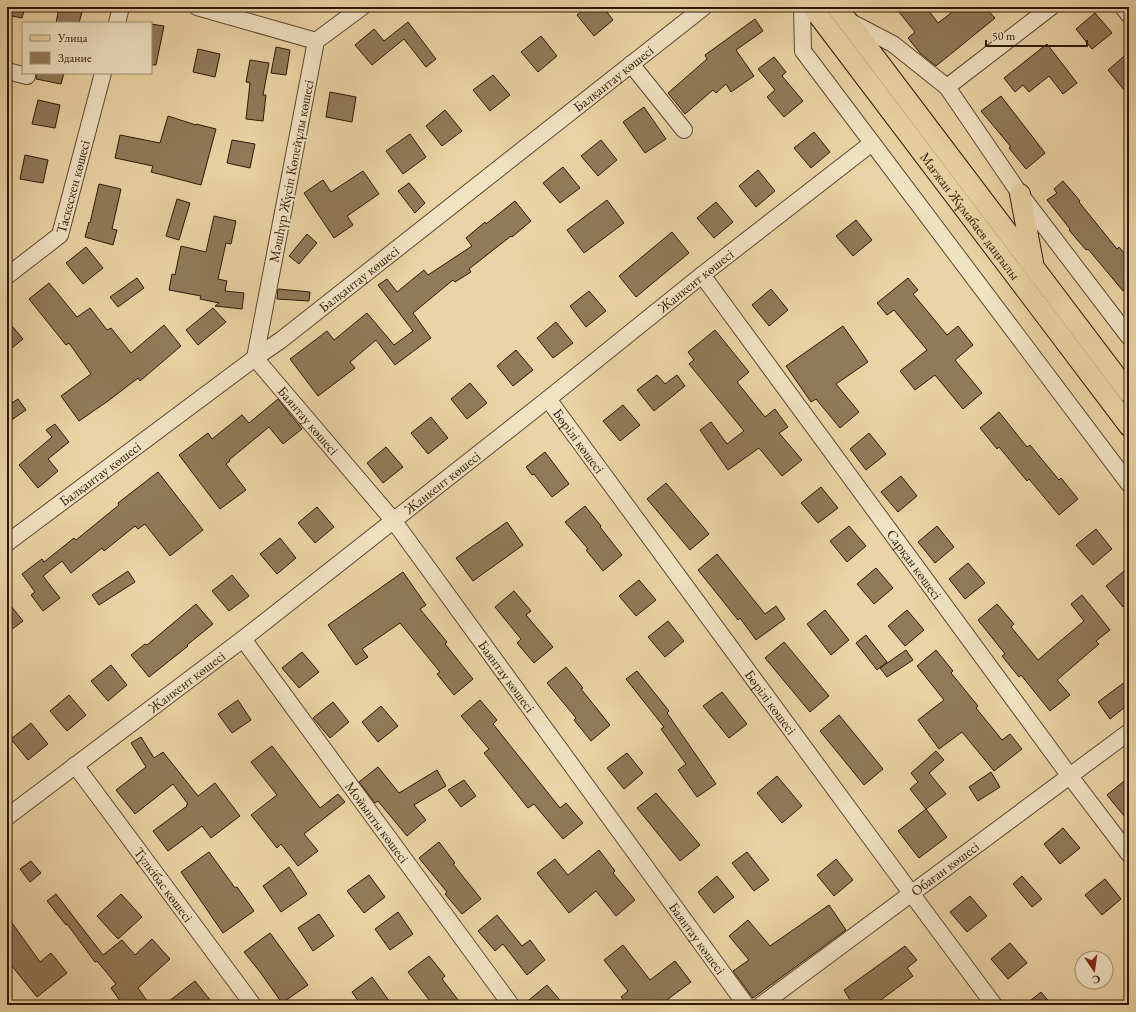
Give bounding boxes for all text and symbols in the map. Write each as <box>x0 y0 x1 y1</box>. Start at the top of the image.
legend <box>22 22 152 74</box>
scale bar <box>986 22 1087 48</box>
text: 50 m <box>992 28 1016 44</box>
text: Улица <box>57 30 88 46</box>
street label: Балқантау көшесі <box>569 41 658 116</box>
text: Здание <box>58 50 92 66</box>
street label: Мәшһүр Жүсіп Көпейұлы көшесі <box>264 78 318 264</box>
street label: Таскескен көшесі <box>52 138 94 235</box>
street label: Мағжан Жұмабаев даңғылы <box>916 148 1024 284</box>
street label: Балқантау көшесі <box>315 241 403 316</box>
street label: Жанкент көшесі <box>653 245 738 317</box>
street label: Баянтау көшесі <box>274 382 343 459</box>
street label: Бөрілі көшесі <box>549 405 609 477</box>
street label: Балқантау көшесі <box>55 437 145 510</box>
street label: Жанкент көшесі <box>400 446 484 518</box>
street label: Сарқан көшесі <box>883 526 946 603</box>
street label: Баянтау көшесі <box>474 637 539 716</box>
street label: Жанкент көшесі <box>144 646 229 717</box>
street label: Бөрілі көшесі <box>741 666 801 739</box>
street label: Мойынты көшесі <box>341 778 413 867</box>
street label: Обаған көшесі <box>907 837 983 900</box>
street label: Түлкібас көшесі <box>130 844 198 926</box>
street label: Баянтау көшесі <box>665 898 730 978</box>
north arrow <box>1074 950 1114 990</box>
text: С <box>1091 972 1102 987</box>

